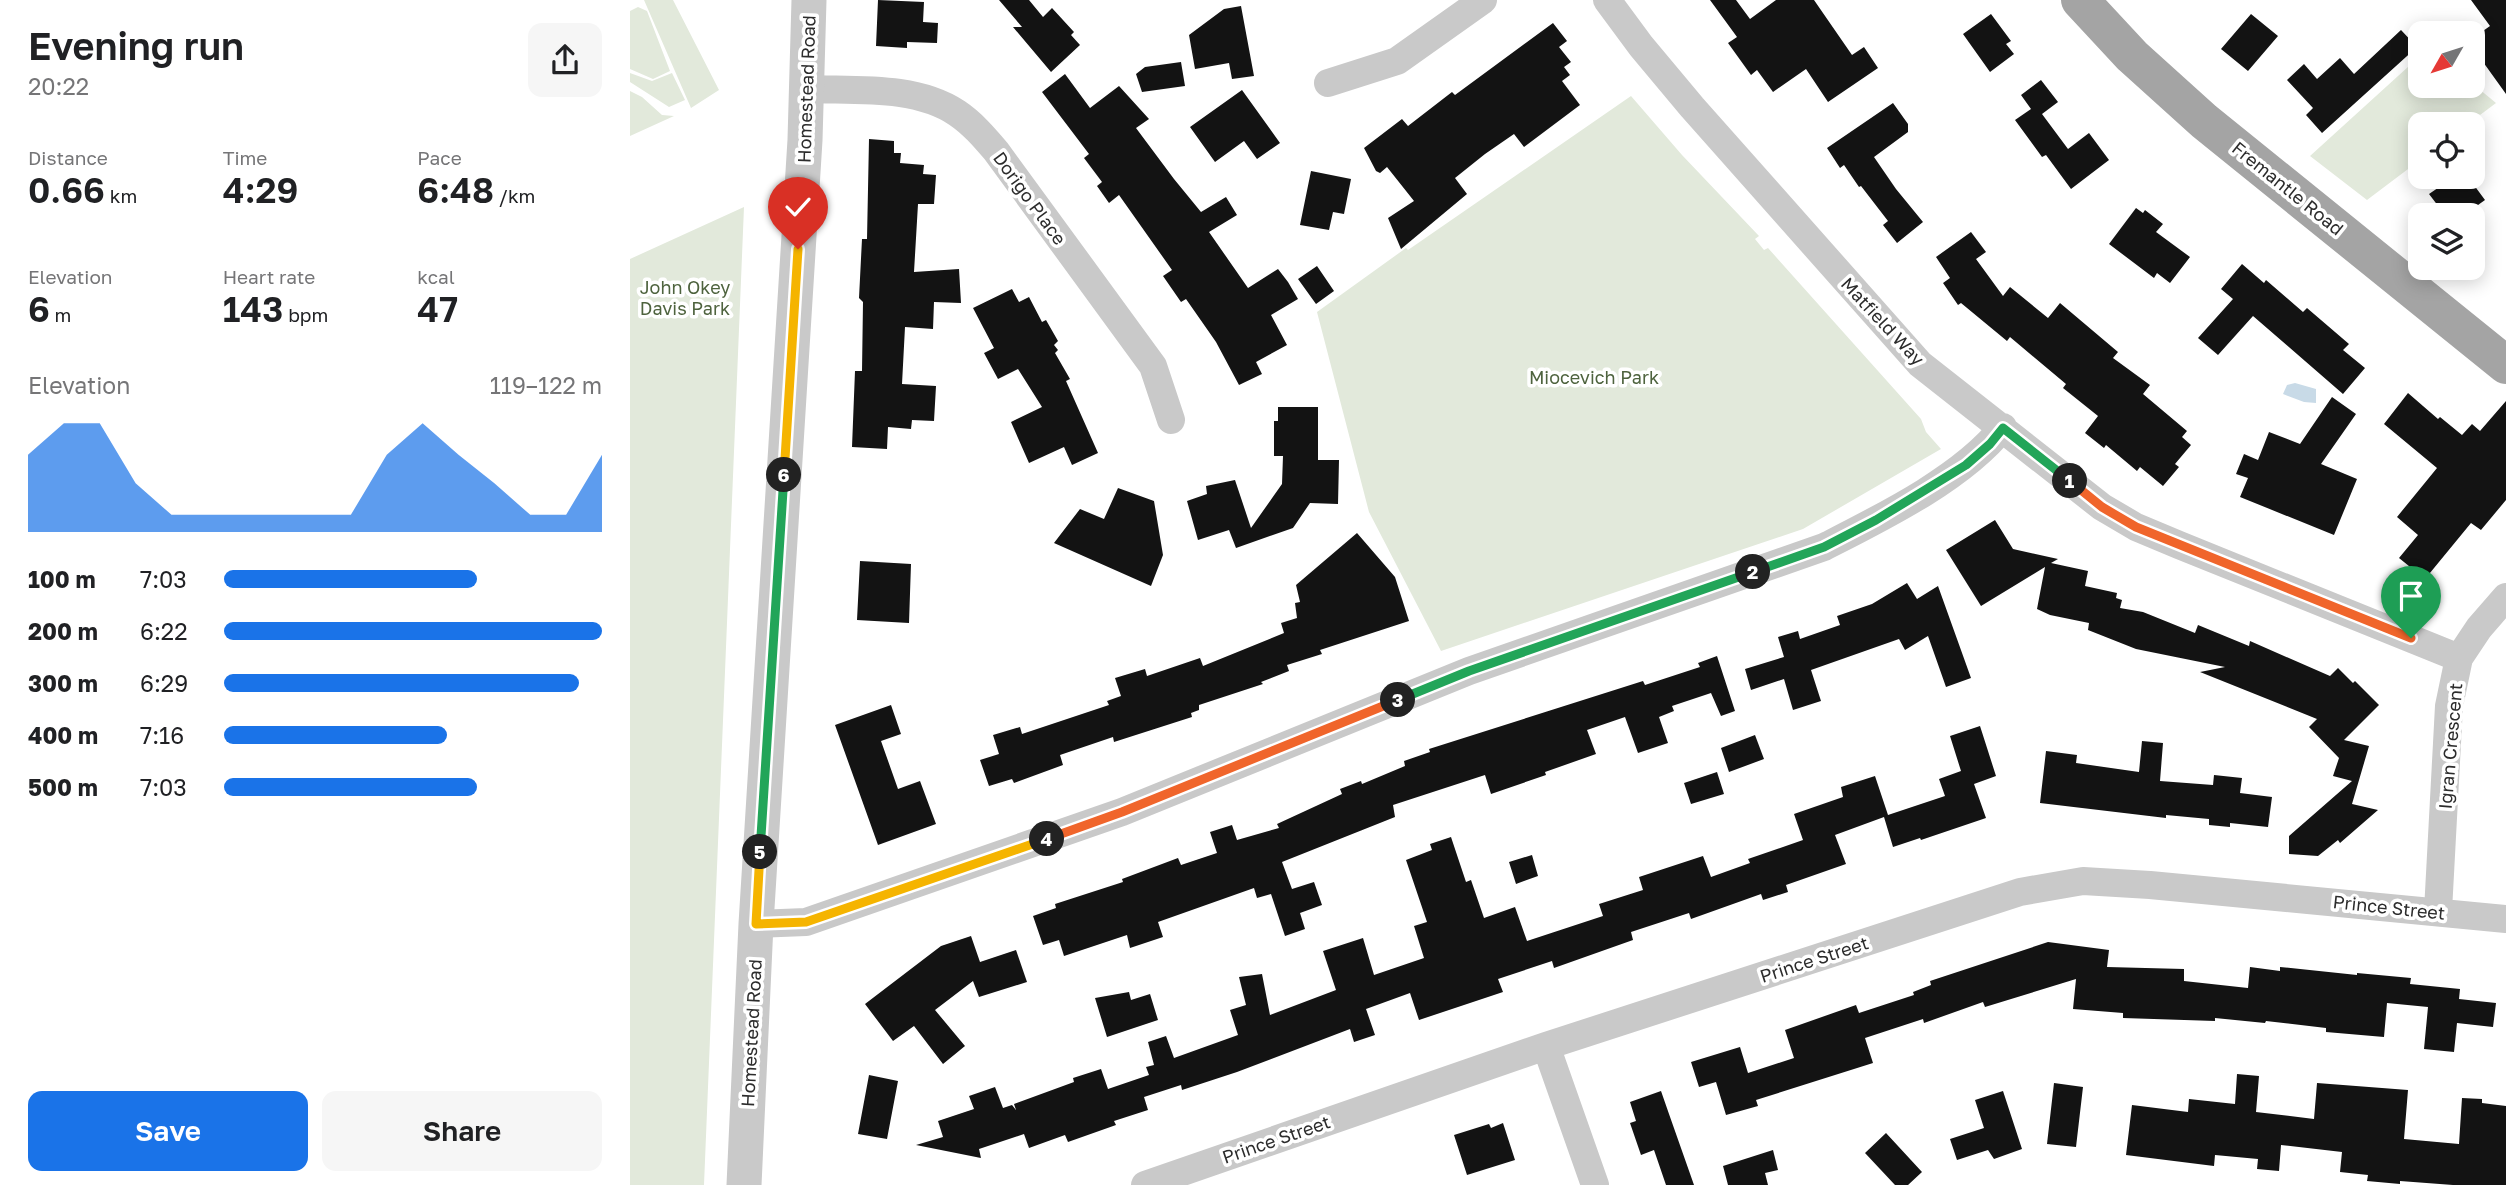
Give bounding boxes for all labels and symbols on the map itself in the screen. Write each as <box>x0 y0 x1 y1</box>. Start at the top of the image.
street label: Homestead Road <box>792 15 820 163</box>
north arrow <box>2408 21 2485 98</box>
street label: Fremantle Road <box>2228 136 2348 240</box>
street label: Dorigo Place <box>989 147 1071 249</box>
pin <box>768 177 828 249</box>
street label: Matfield Way <box>1837 273 1929 369</box>
park label: John Okey Davis Park <box>640 276 730 319</box>
park label: Miocevich Park <box>1529 366 1659 388</box>
pin: 6 <box>766 458 802 492</box>
pin: 1 <box>2052 463 2088 498</box>
pin: 2 <box>1736 554 1770 590</box>
pin <box>2381 566 2441 638</box>
pin: 3 <box>1380 682 1416 718</box>
street label: Igran Crescent <box>2434 682 2466 810</box>
pin: 4 <box>1030 822 1064 856</box>
pin: 5 <box>743 834 778 870</box>
street label: Prince Street <box>2332 890 2446 924</box>
street label: Prince Street <box>1757 931 1871 987</box>
street label: Homestead Road <box>736 959 766 1107</box>
street label: Prince Street <box>1219 1110 1333 1168</box>

